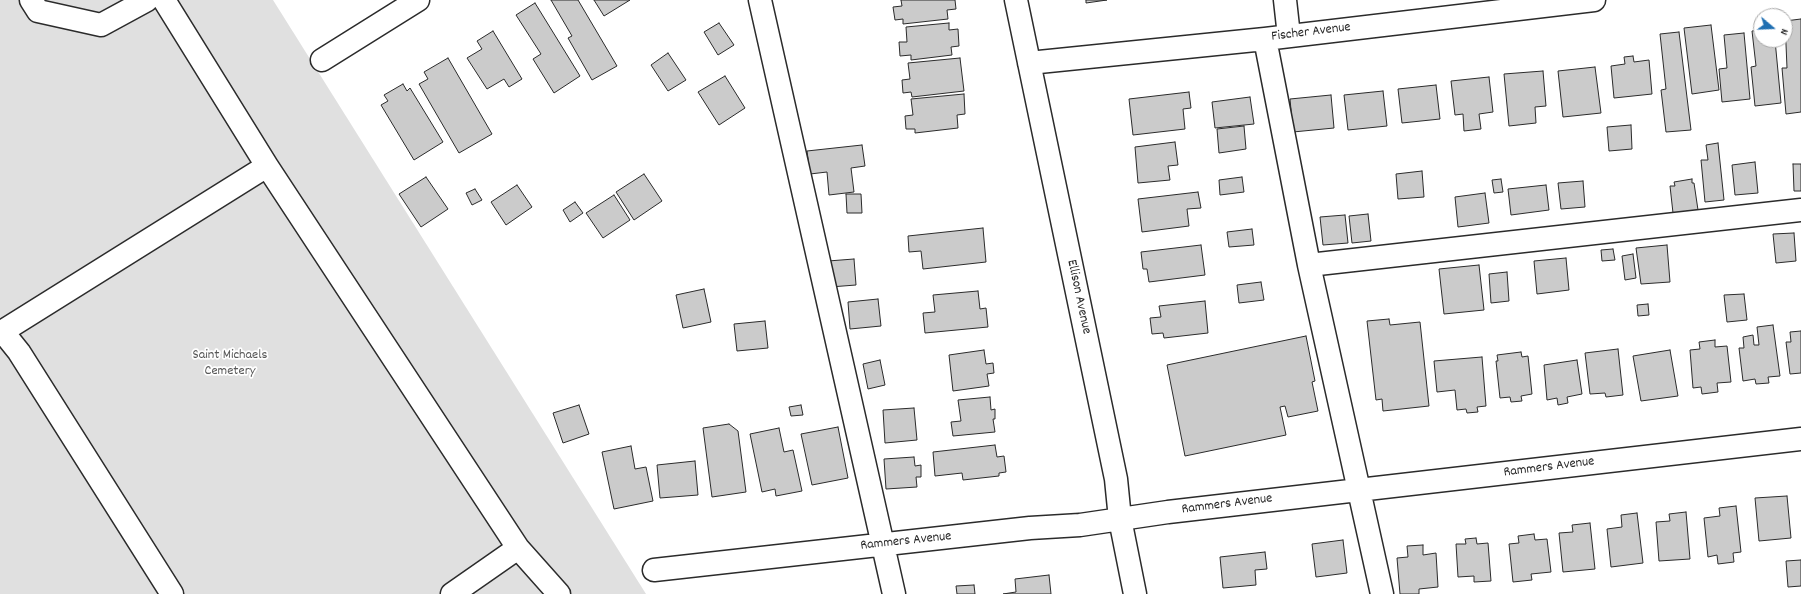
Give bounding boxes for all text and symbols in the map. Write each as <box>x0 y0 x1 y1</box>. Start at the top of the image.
north arrow <box>1753 8 1793 48</box>
street label: Fischer Avenue <box>1270 20 1352 46</box>
text: N <box>1775 26 1792 37</box>
street label: Ellison Avenue <box>1062 258 1094 336</box>
park label: Saint Michaels Cemetery <box>193 348 267 380</box>
street label: Rammers Avenue <box>1503 454 1595 482</box>
street label: Rammers Avenue <box>1181 491 1273 519</box>
street label: Rammers Avenue <box>860 529 952 555</box>

